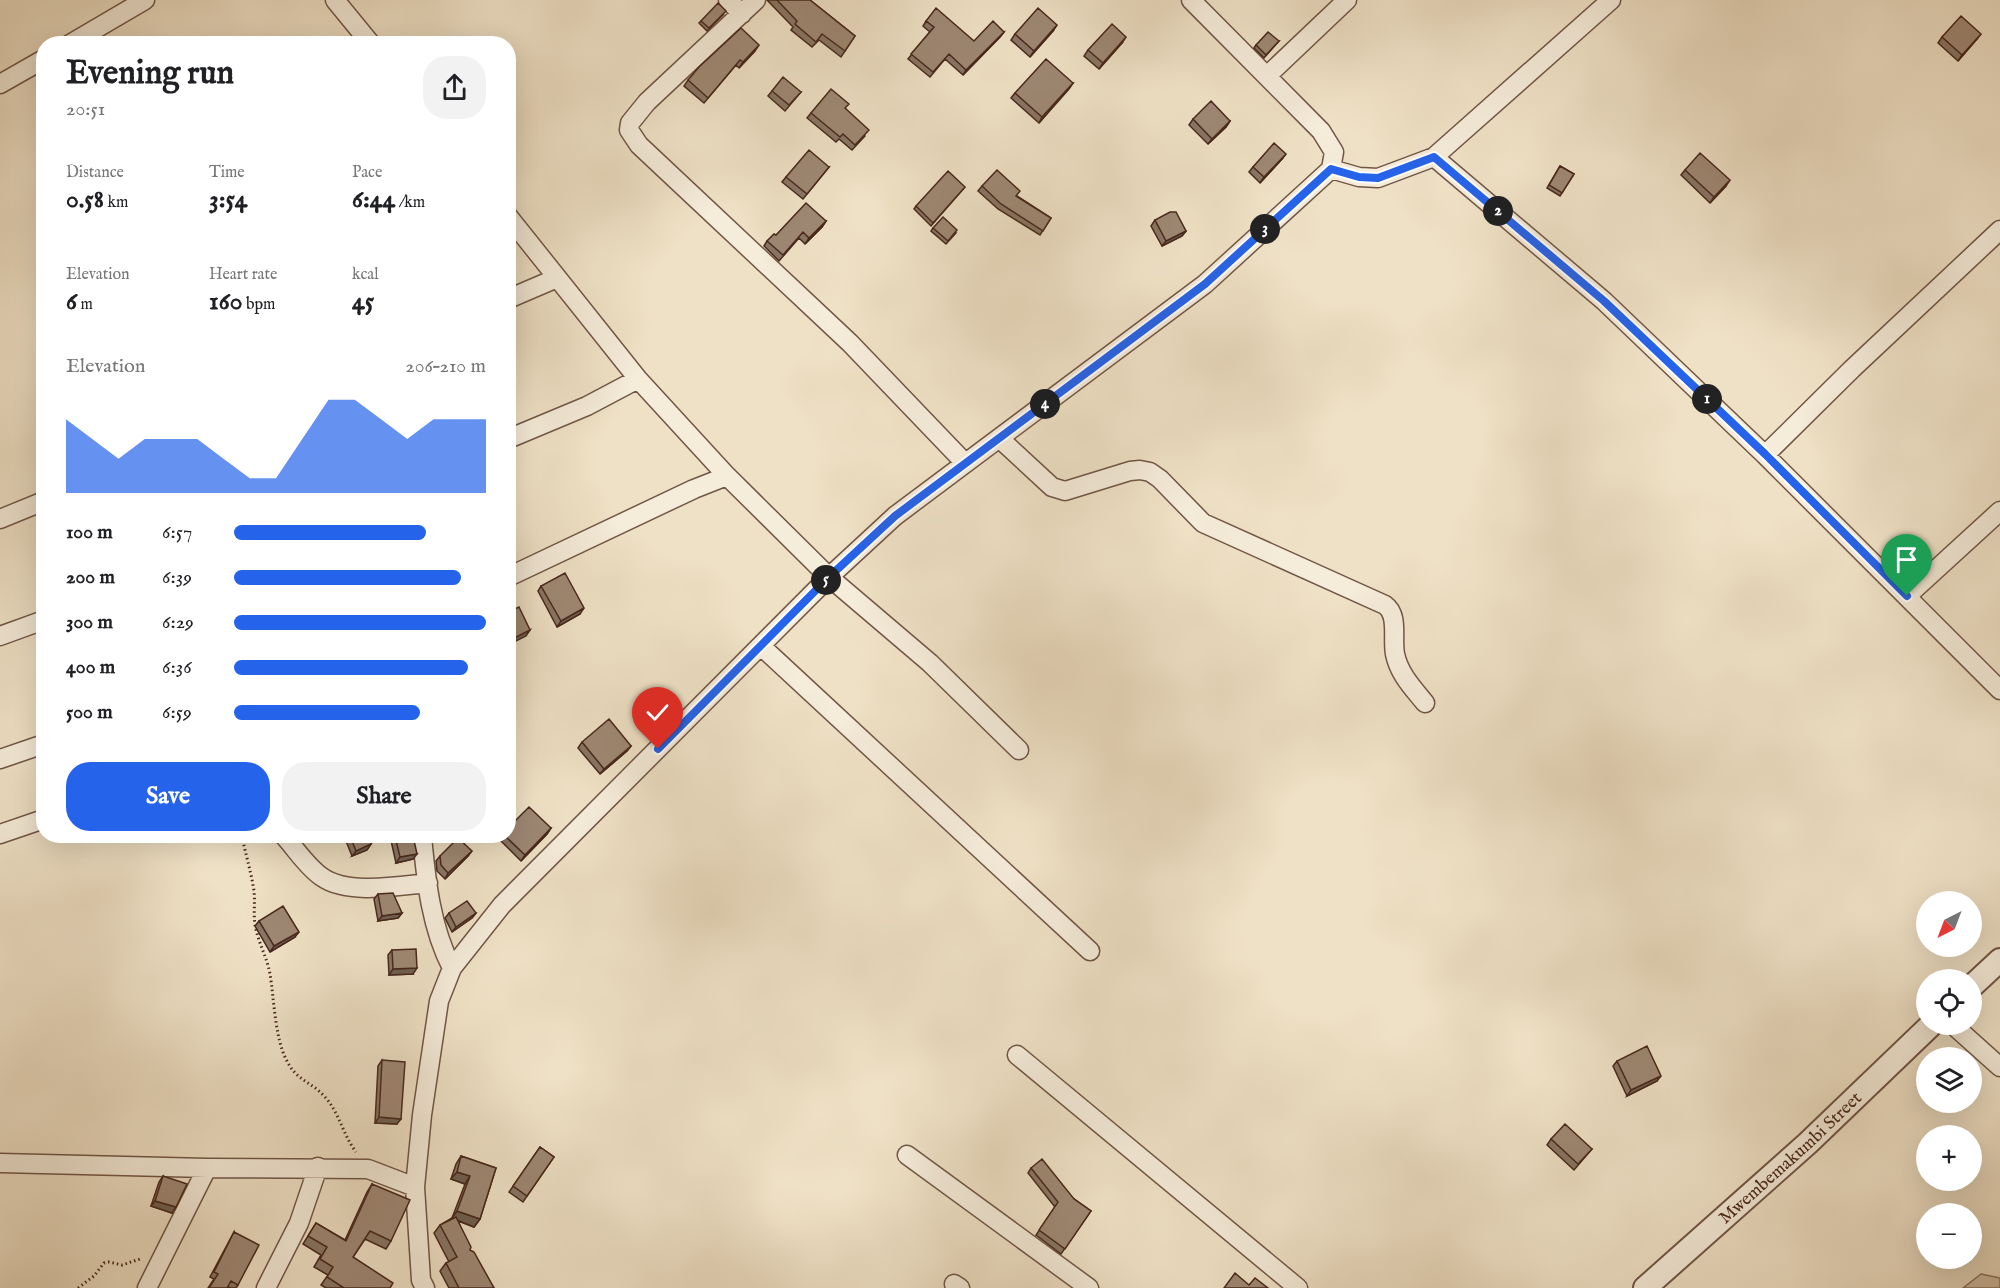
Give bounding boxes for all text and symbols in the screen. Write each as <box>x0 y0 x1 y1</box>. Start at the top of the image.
text: Evening run <box>66 53 234 95</box>
button: share <box>423 56 486 119</box>
text: 20:51 <box>66 97 105 122</box>
text: Distance <box>66 163 124 183</box>
text: Time <box>209 163 245 183</box>
text: Pace <box>352 163 382 183</box>
text: 0.58 <box>66 183 104 216</box>
text: 3:54 <box>209 183 248 216</box>
text: 6:44 <box>352 183 395 216</box>
text: km <box>104 193 128 213</box>
text: /km <box>395 193 425 213</box>
pin: 2 <box>1483 196 1513 226</box>
text: 2 <box>1494 201 1502 221</box>
pin: 3 <box>1250 214 1280 244</box>
text: 3 <box>1262 219 1268 239</box>
text: Elevation <box>66 265 129 285</box>
text: Heart rate <box>209 265 277 285</box>
text: kcal <box>352 265 379 285</box>
text: 6 <box>66 285 77 318</box>
text: 160 <box>209 285 242 318</box>
text: 45 <box>352 285 374 318</box>
text: m <box>77 295 93 315</box>
text: bpm <box>242 295 275 315</box>
text: Elevation <box>66 354 145 379</box>
text: 206–210 m <box>405 354 486 379</box>
pin: 1 <box>1692 384 1722 414</box>
pin: 4 <box>1030 389 1060 419</box>
text: 1 <box>1704 389 1710 409</box>
text: 4 <box>1041 394 1049 414</box>
text: 100 m <box>66 520 113 545</box>
text: 6:57 <box>162 520 192 545</box>
pin <box>1881 534 1932 596</box>
icon: arrive <box>1890 543 1923 576</box>
text: 200 m <box>66 565 115 590</box>
text: 6:39 <box>162 565 192 590</box>
pin: 5 <box>811 565 841 595</box>
text: 5 <box>823 570 829 590</box>
text: 300 m <box>66 610 113 635</box>
text: 6:29 <box>162 610 194 635</box>
text: 400 m <box>66 655 115 680</box>
text: 6:36 <box>162 655 192 680</box>
pin <box>632 687 683 749</box>
icon: check <box>641 696 674 729</box>
text: 500 m <box>66 700 113 725</box>
text: 6:59 <box>162 700 192 725</box>
button: Save <box>66 762 270 831</box>
button: Share <box>282 762 486 831</box>
north arrow <box>1916 891 1982 957</box>
map controls <box>1916 891 1982 1269</box>
button: locate <box>1916 969 1982 1035</box>
button: layers <box>1916 1047 1982 1113</box>
street label: Mwembemakumbi Street <box>1715 1088 1867 1230</box>
button: + <box>1916 1125 1982 1191</box>
button: − <box>1916 1203 1982 1269</box>

